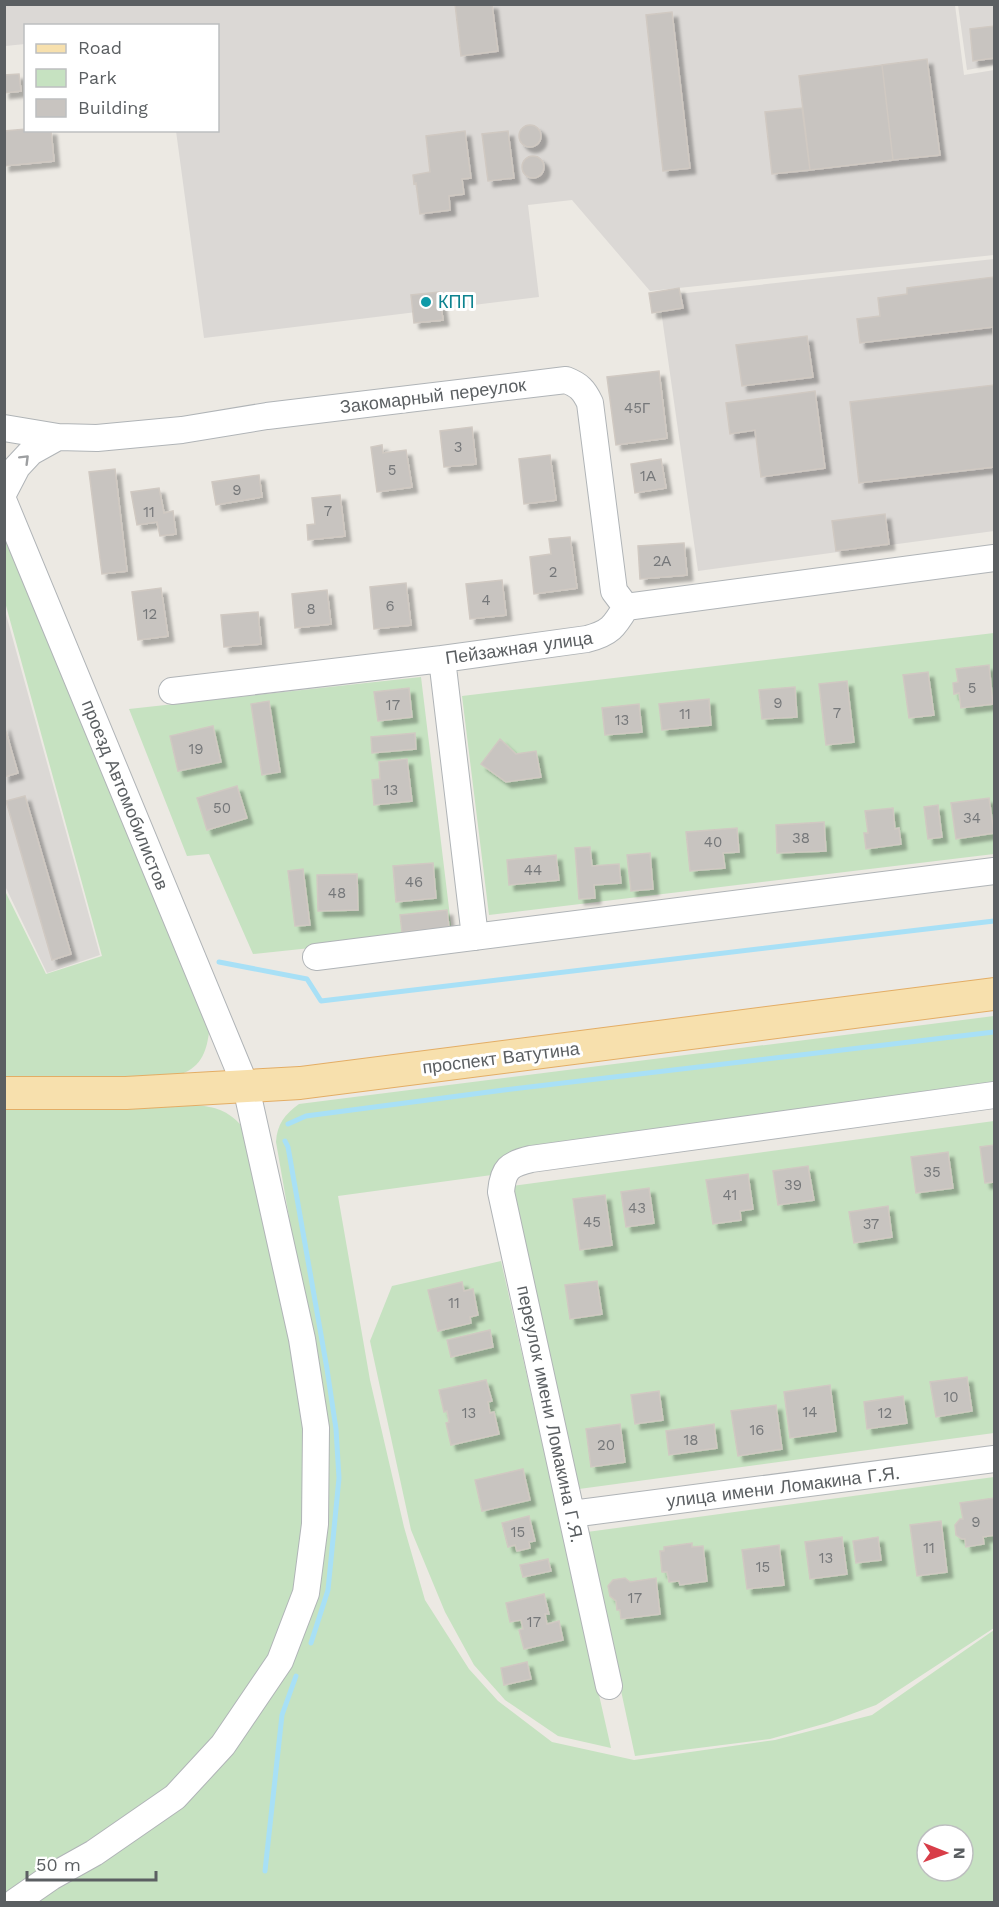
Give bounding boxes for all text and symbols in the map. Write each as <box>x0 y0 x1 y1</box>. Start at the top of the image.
legend <box>24 24 219 132</box>
text: Road <box>78 37 122 58</box>
text: Park <box>78 67 117 88</box>
text: Building <box>78 97 148 118</box>
place label: КПП <box>438 291 474 312</box>
marker: КПП <box>419 295 433 309</box>
street label: Закомарный переулок <box>339 374 527 417</box>
house number: 45Г <box>624 399 650 417</box>
house number: 3 <box>454 438 462 456</box>
one-way arrow <box>18 455 29 465</box>
house number: 5 <box>388 461 396 479</box>
house number: 1А <box>640 467 656 485</box>
house number: 9 <box>232 481 242 499</box>
house number: 7 <box>324 502 332 520</box>
house number: 11 <box>143 503 155 521</box>
house number: 2А <box>653 552 671 570</box>
house number: 2 <box>549 563 557 581</box>
house number: 4 <box>481 591 491 609</box>
house number: 6 <box>385 597 395 615</box>
house number: 8 <box>306 600 316 618</box>
house number: 12 <box>143 605 157 623</box>
street label: Пейзажная улица <box>444 627 595 668</box>
house number: 5 <box>968 679 976 697</box>
house number: 9 <box>773 694 783 712</box>
house number: 17 <box>386 696 400 714</box>
street label: проезд Автомобилистов <box>78 697 173 893</box>
house number: 7 <box>833 704 841 722</box>
house number: 11 <box>679 705 691 723</box>
house number: 13 <box>615 711 629 729</box>
house number: 19 <box>188 740 204 758</box>
house number: 13 <box>384 781 398 799</box>
house number: 50 <box>213 799 231 817</box>
house number: 34 <box>963 809 981 827</box>
house number: 38 <box>792 829 810 847</box>
house number: 40 <box>704 833 722 851</box>
house number: 44 <box>524 861 542 879</box>
house number: 46 <box>405 873 423 891</box>
house number: 48 <box>328 884 346 902</box>
street label: проспект Ватутина <box>421 1037 582 1078</box>
house number: 35 <box>923 1163 941 1181</box>
house number: 39 <box>784 1176 802 1194</box>
house number: 41 <box>723 1186 737 1204</box>
house number: 43 <box>628 1199 646 1217</box>
house number: 45 <box>583 1213 601 1231</box>
house number: 37 <box>863 1215 879 1233</box>
street label: переулок имени Ломакина Г.Я. <box>513 1284 588 1544</box>
house number: 11 <box>448 1294 460 1312</box>
house number: 10 <box>943 1388 959 1406</box>
house number: 14 <box>802 1403 818 1421</box>
house number: 13 <box>462 1404 476 1422</box>
house number: 12 <box>878 1404 892 1422</box>
house number: 16 <box>750 1421 764 1439</box>
house number: 18 <box>683 1431 699 1449</box>
house number: 20 <box>597 1436 615 1454</box>
street label: улица имени Ломакина Г.Я. <box>665 1462 901 1511</box>
house number: 9 <box>971 1513 981 1531</box>
house number: 15 <box>511 1523 525 1541</box>
house number: 11 <box>923 1539 935 1557</box>
house number: 13 <box>819 1549 833 1567</box>
house number: 15 <box>756 1558 770 1576</box>
house number: 17 <box>628 1589 642 1607</box>
house number: 17 <box>527 1613 541 1631</box>
north arrow <box>915 1823 975 1883</box>
scale bar <box>27 1844 156 1882</box>
text: N <box>950 1847 969 1859</box>
text: 50 m <box>36 1854 81 1875</box>

